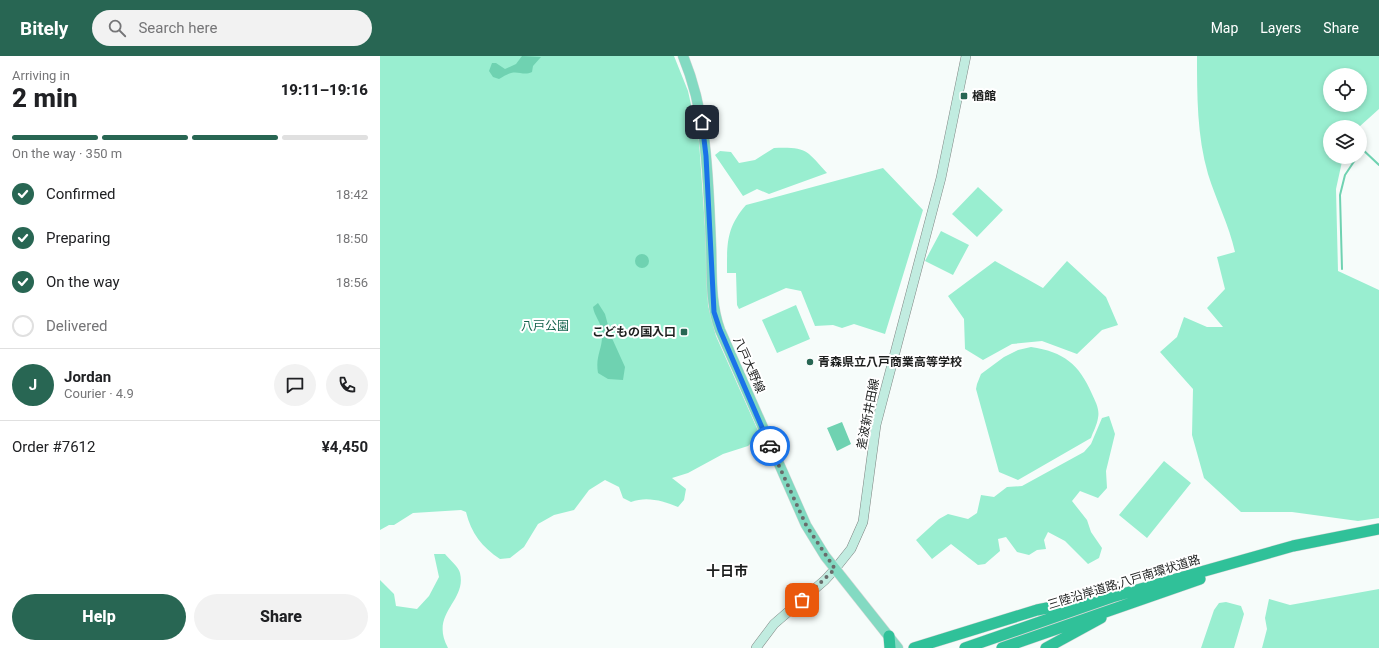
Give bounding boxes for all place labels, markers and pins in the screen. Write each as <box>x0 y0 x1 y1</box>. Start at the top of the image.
place label: 楢館 <box>972 89 996 103</box>
marker: 楢館 <box>959 91 969 101</box>
pin <box>685 105 719 139</box>
place label: こどもの国入口 <box>592 325 676 339</box>
marker: こどもの国入口 <box>679 327 689 337</box>
place label: 青森県立八戸商業高等学校 <box>818 355 962 369</box>
marker: 青森県立八戸商業高等学校 <box>805 357 815 367</box>
pin <box>785 583 819 617</box>

